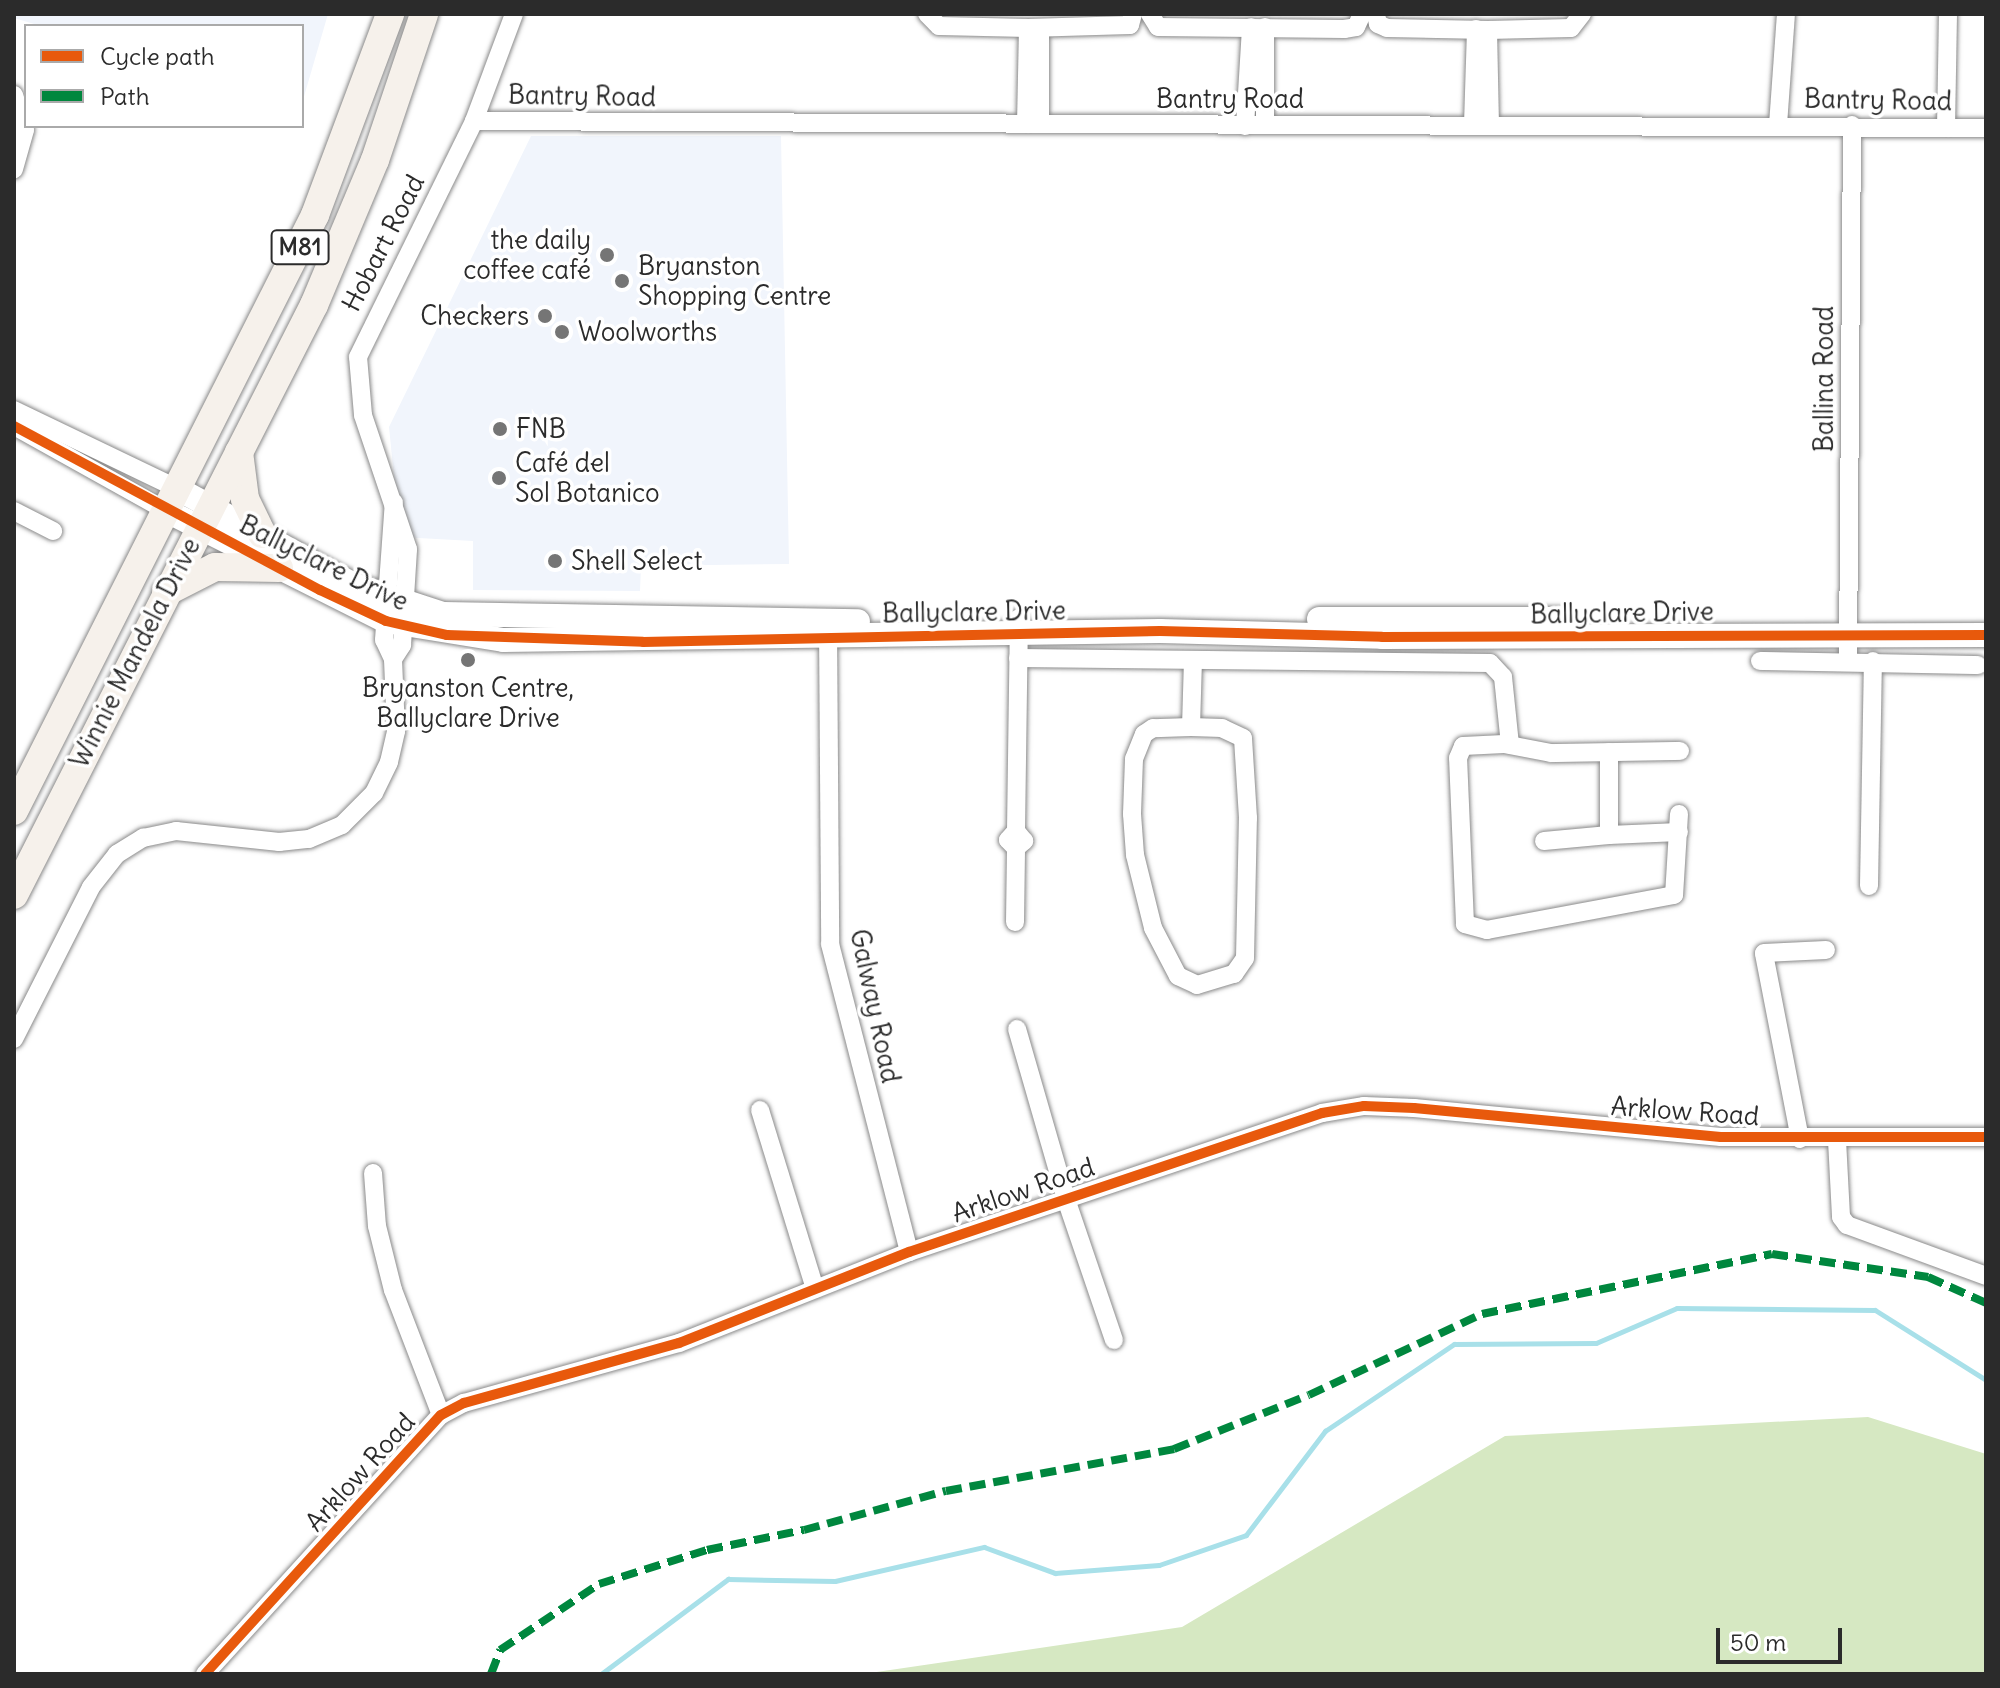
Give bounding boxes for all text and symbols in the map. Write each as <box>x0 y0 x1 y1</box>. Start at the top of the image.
legend <box>24 24 304 128</box>
text: Cycle path <box>100 41 215 71</box>
street label: Bantry Road <box>508 79 656 113</box>
text: Path <box>100 81 150 111</box>
street label: Bantry Road <box>1156 83 1304 115</box>
street label: Bantry Road <box>1804 83 1952 117</box>
street label: Hobart Road <box>335 170 431 316</box>
place label: the daily coffee café <box>463 224 591 286</box>
road number: M81 <box>270 227 330 267</box>
marker: the daily coffee café <box>598 246 616 264</box>
place label: Bryanston Shopping Centre <box>638 250 831 312</box>
marker: Bryanston Shopping Centre <box>613 272 631 290</box>
place label: Checkers <box>420 300 529 332</box>
street label: Ballina Road <box>1808 306 1840 452</box>
marker: Checkers <box>536 307 554 325</box>
place label: Woolworths <box>578 316 717 348</box>
marker: Woolworths <box>553 323 571 341</box>
place label: FNB <box>516 413 566 445</box>
marker: FNB <box>491 420 509 438</box>
place label: Café del Sol Botanico <box>515 447 660 508</box>
marker: Café del Sol Botanico <box>490 469 508 487</box>
street label: Ballyclare Drive <box>235 509 413 617</box>
street label: Winnie Mandela Drive <box>63 533 207 773</box>
place label: Shell Select <box>571 545 703 577</box>
marker: Shell Select <box>546 552 564 570</box>
street label: Ballyclare Drive <box>882 595 1066 629</box>
street label: Ballyclare Drive <box>1530 596 1714 630</box>
marker: Bryanston Centre, Ballyclare Drive <box>459 651 477 669</box>
place label: Bryanston Centre, Ballyclare Drive <box>362 672 574 734</box>
street label: Galway Road <box>843 926 907 1086</box>
street label: Arklow Road <box>1610 1090 1760 1132</box>
street label: Arklow Road <box>948 1151 1098 1229</box>
street label: Arklow Road <box>299 1406 421 1538</box>
scale bar <box>1720 1612 1846 1662</box>
text: 50 m <box>1730 1627 1786 1657</box>

